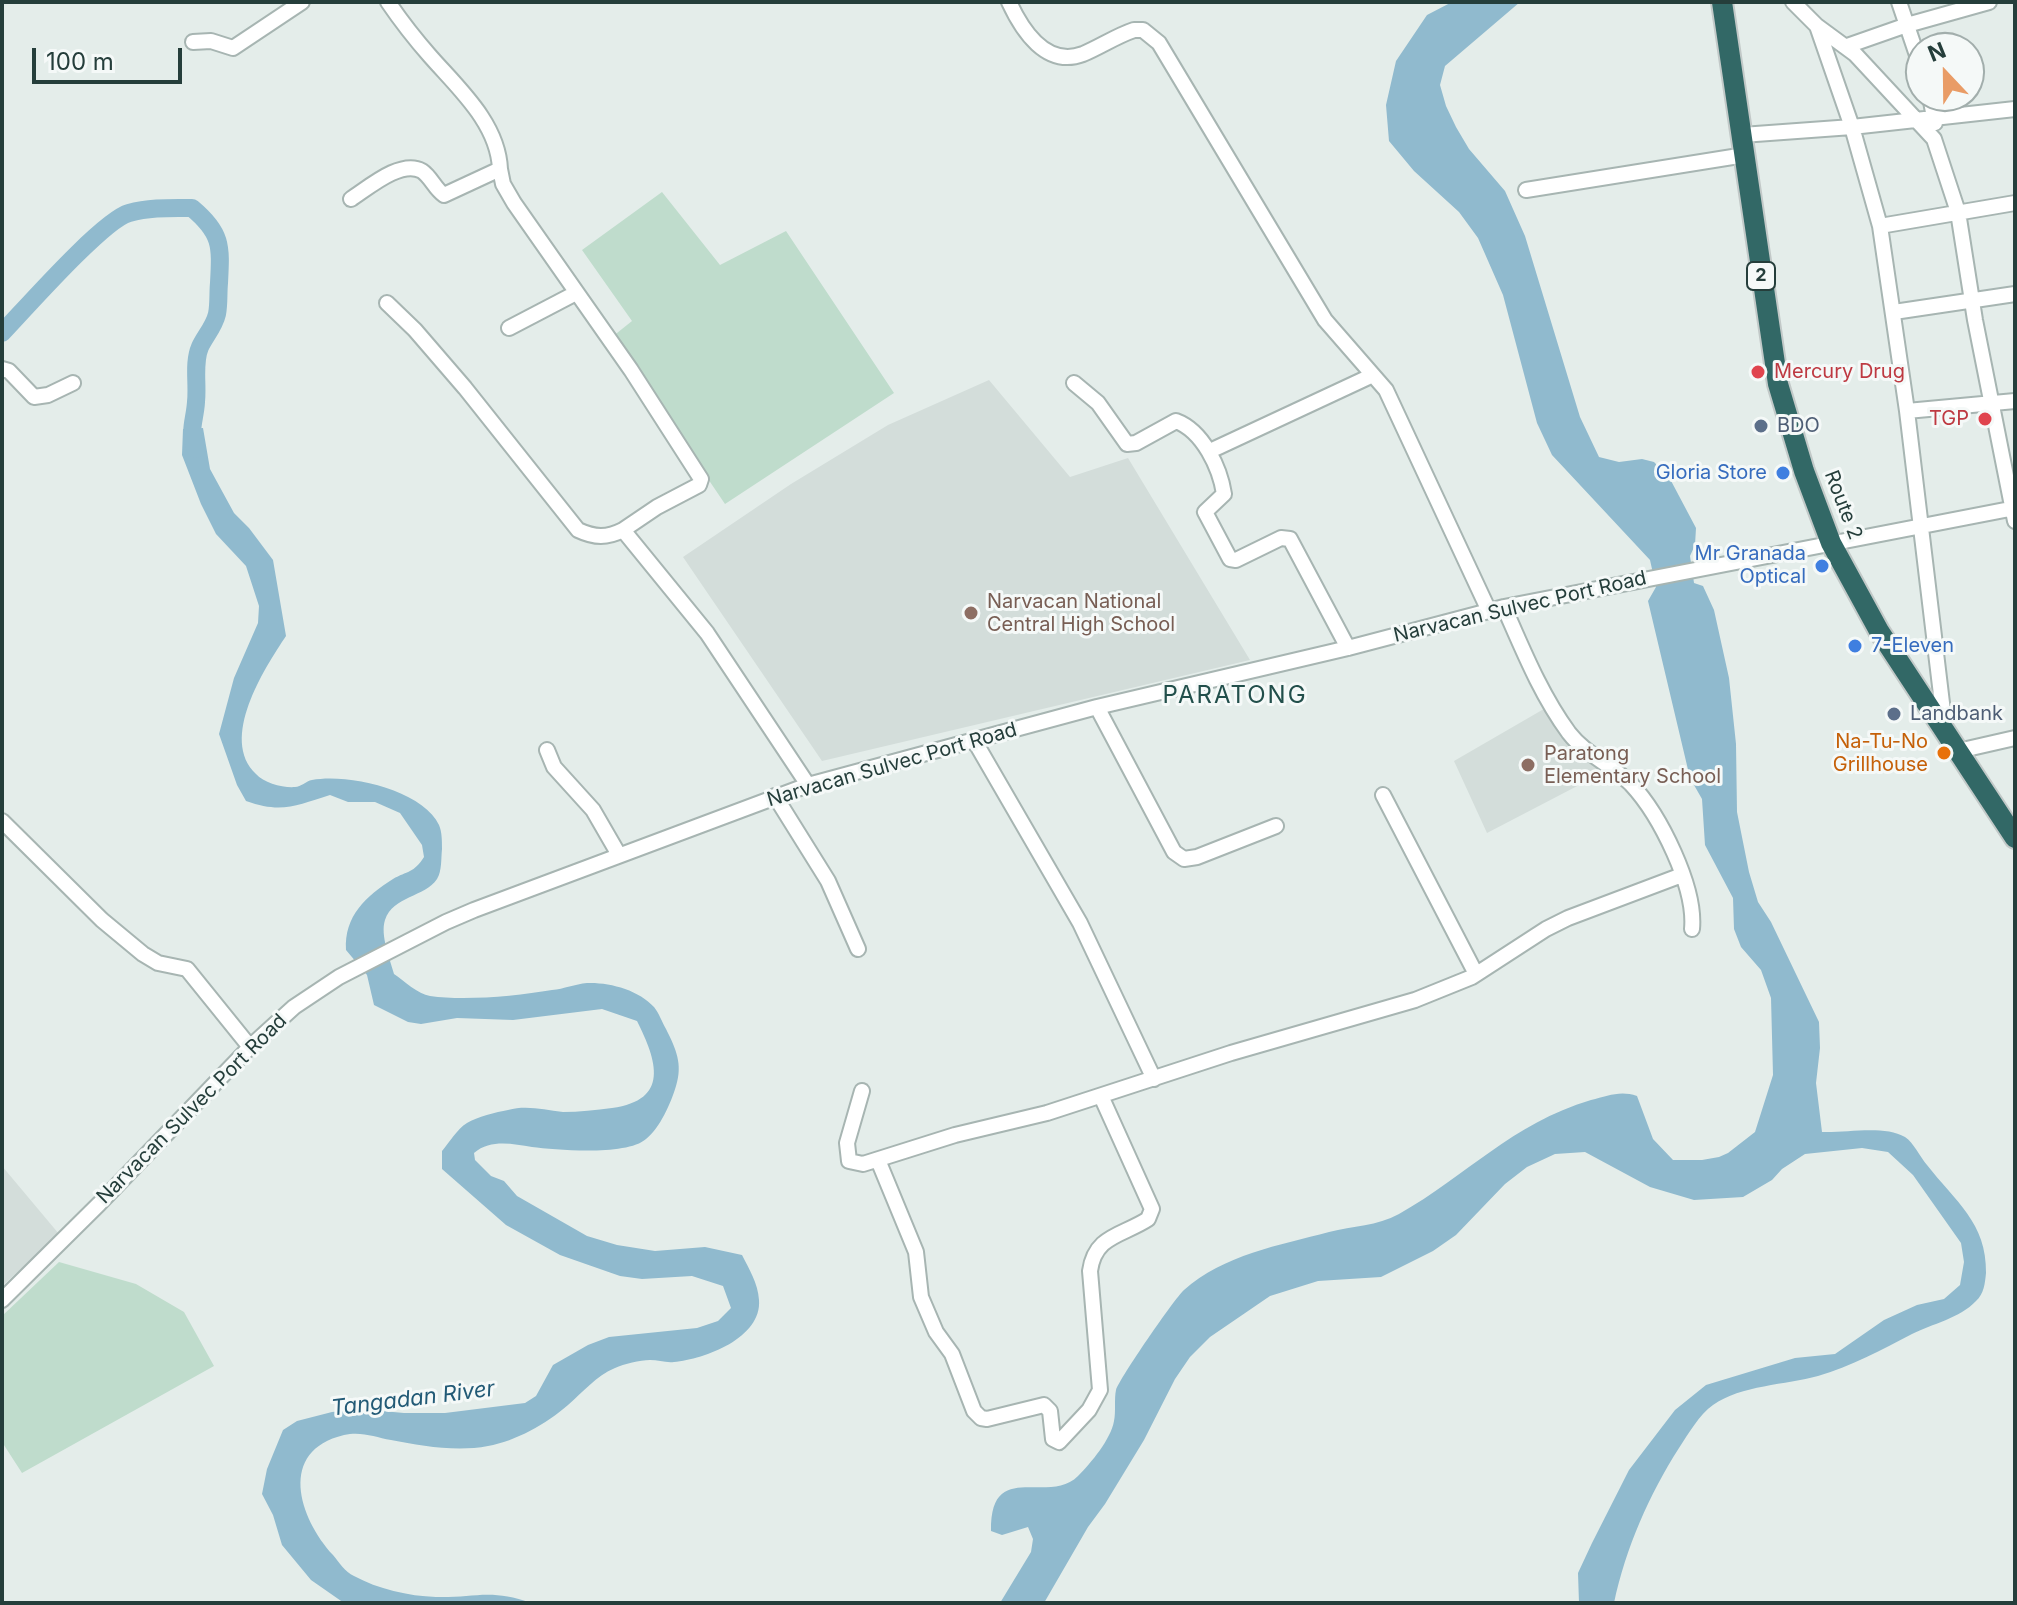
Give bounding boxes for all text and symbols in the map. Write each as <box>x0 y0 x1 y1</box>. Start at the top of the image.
scale bar <box>36 32 186 82</box>
north arrow <box>1905 32 1985 112</box>
text: N <box>1924 36 1949 67</box>
text: 100 m <box>46 47 114 76</box>
road number: 2 <box>1747 262 1775 290</box>
place label: Mercury Drug <box>1774 360 1905 384</box>
marker: Mercury Drug <box>1749 363 1767 381</box>
place label: TGP <box>1929 407 1969 431</box>
marker: TGP <box>1976 410 1994 428</box>
place label: BDO <box>1777 414 1820 438</box>
marker: BDO <box>1752 417 1770 435</box>
place label: Gloria Store <box>1656 461 1767 485</box>
marker: Gloria Store <box>1774 464 1792 482</box>
street label: Route 2 <box>1819 467 1867 543</box>
place label: Mr Granada Optical <box>1695 542 1806 589</box>
marker: Mr Granada Optical <box>1813 557 1831 575</box>
street label: Narvacan Sulvec Port Road <box>1391 566 1649 648</box>
place label: Narvacan National Central High School <box>987 590 1175 637</box>
marker: Narvacan National Central High School <box>962 604 980 622</box>
place label: 7-Eleven <box>1871 634 1954 658</box>
marker: 7-Eleven <box>1846 637 1864 655</box>
district label: PARATONG <box>1162 682 1308 710</box>
place label: Landbank <box>1910 702 2003 726</box>
marker: Landbank <box>1885 705 1903 723</box>
street label: Narvacan Sulvec Port Road <box>764 718 1020 812</box>
place label: Na-Tu-No Grillhouse <box>1833 730 1928 777</box>
place label: Paratong Elementary School <box>1544 742 1721 789</box>
marker: Na-Tu-No Grillhouse <box>1935 744 1953 762</box>
marker: Paratong Elementary School <box>1519 756 1537 774</box>
street label: Narvacan Sulvec Port Road <box>92 1009 292 1209</box>
water label: Tangadan River <box>330 1376 496 1422</box>

